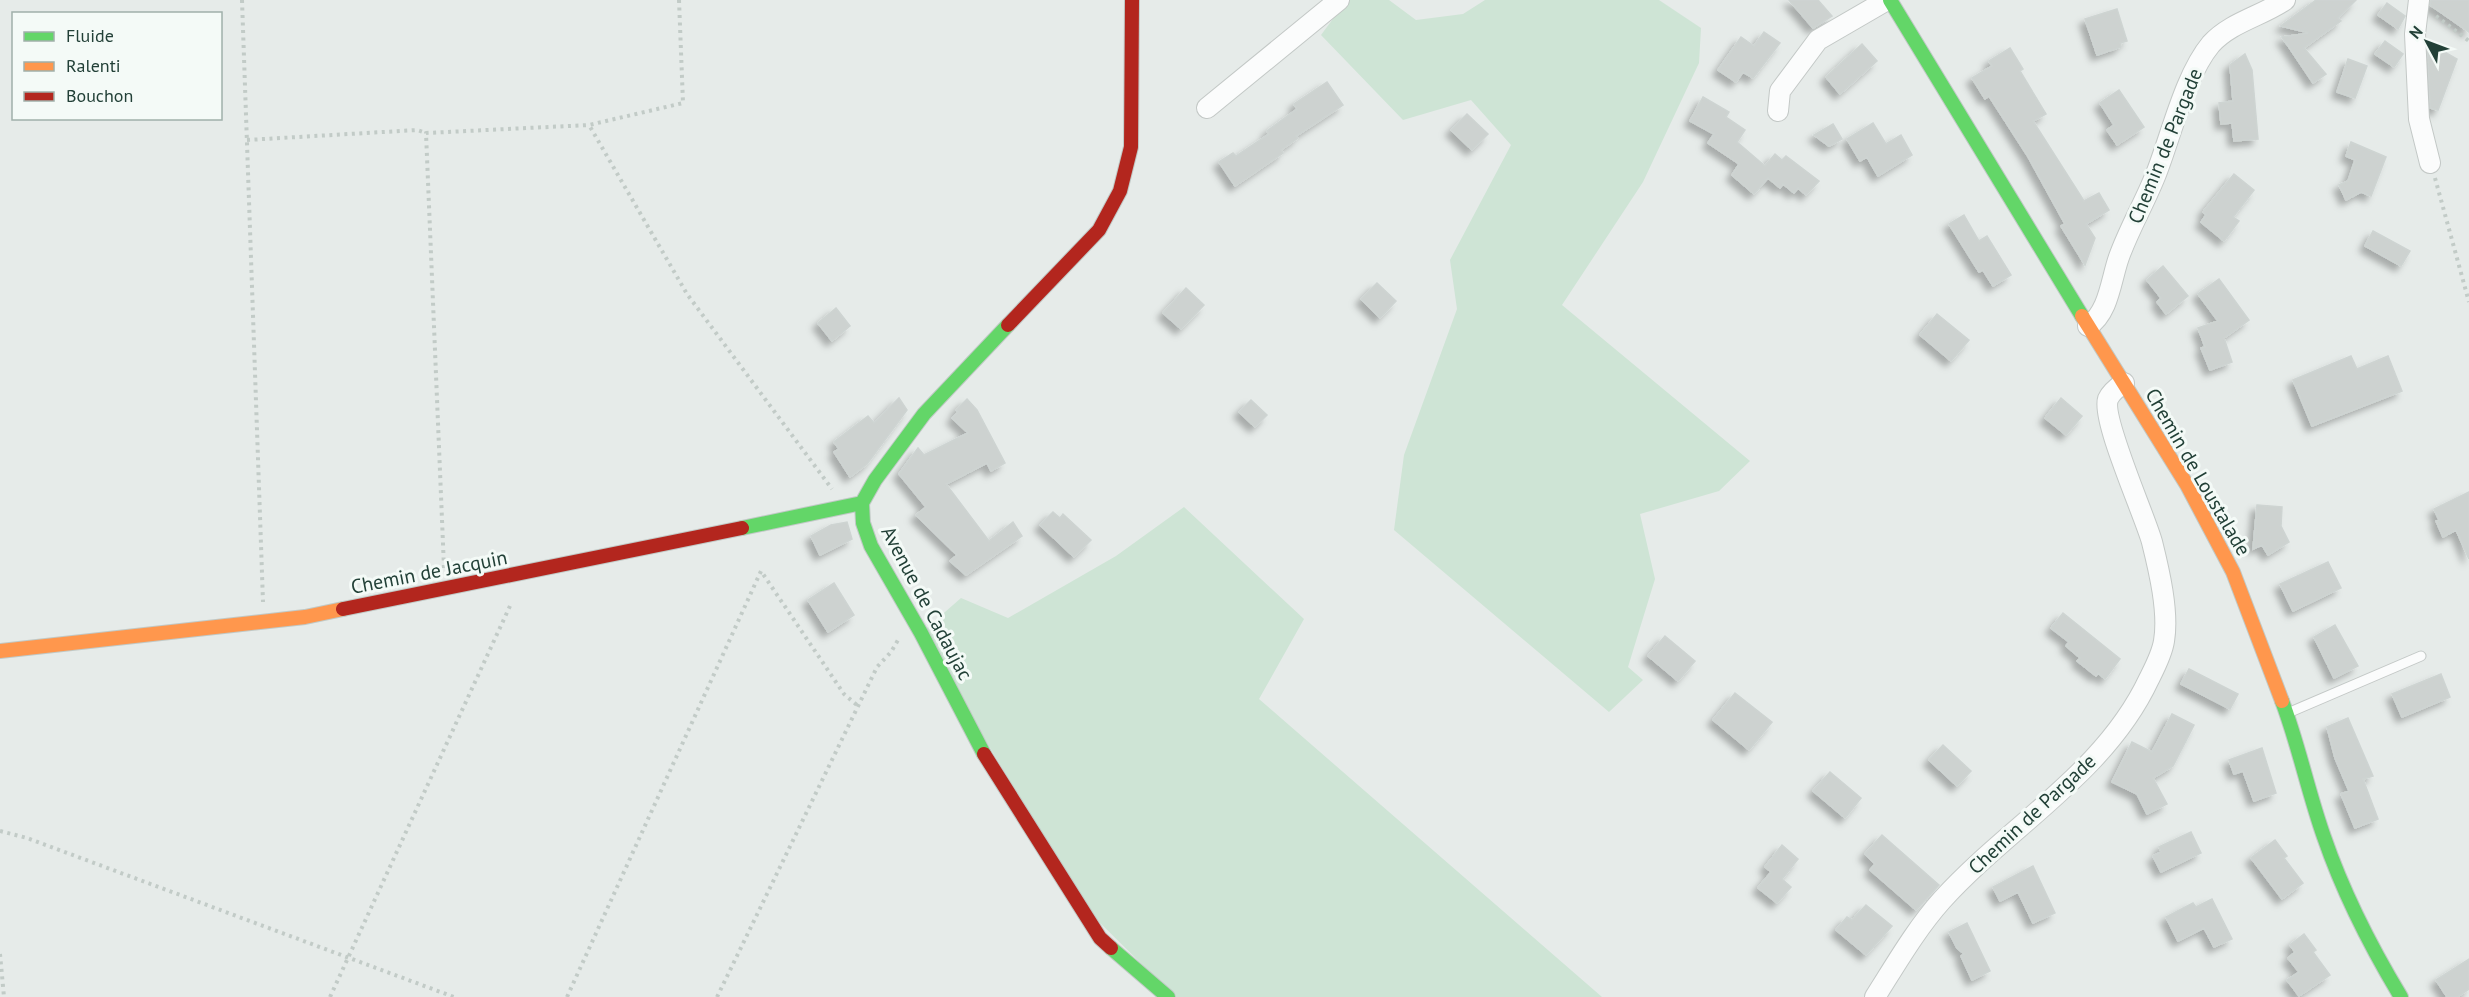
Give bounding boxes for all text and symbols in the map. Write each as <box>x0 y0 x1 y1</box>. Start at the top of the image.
legend <box>12 12 222 120</box>
north arrow <box>2397 12 2457 72</box>
text: N <box>2405 22 2427 43</box>
text: Fluide <box>66 24 114 47</box>
text: Ralenti <box>66 54 121 77</box>
street label: Chemin de Pargade <box>2122 64 2208 228</box>
text: Bouchon <box>66 84 133 107</box>
street label: Chemin de Loustalade <box>2139 384 2257 560</box>
street label: Avenue de Cadaujac <box>875 521 979 685</box>
street label: Chemin de Jacquin <box>349 544 509 600</box>
street label: Chemin de Pargade <box>1963 748 2101 880</box>

